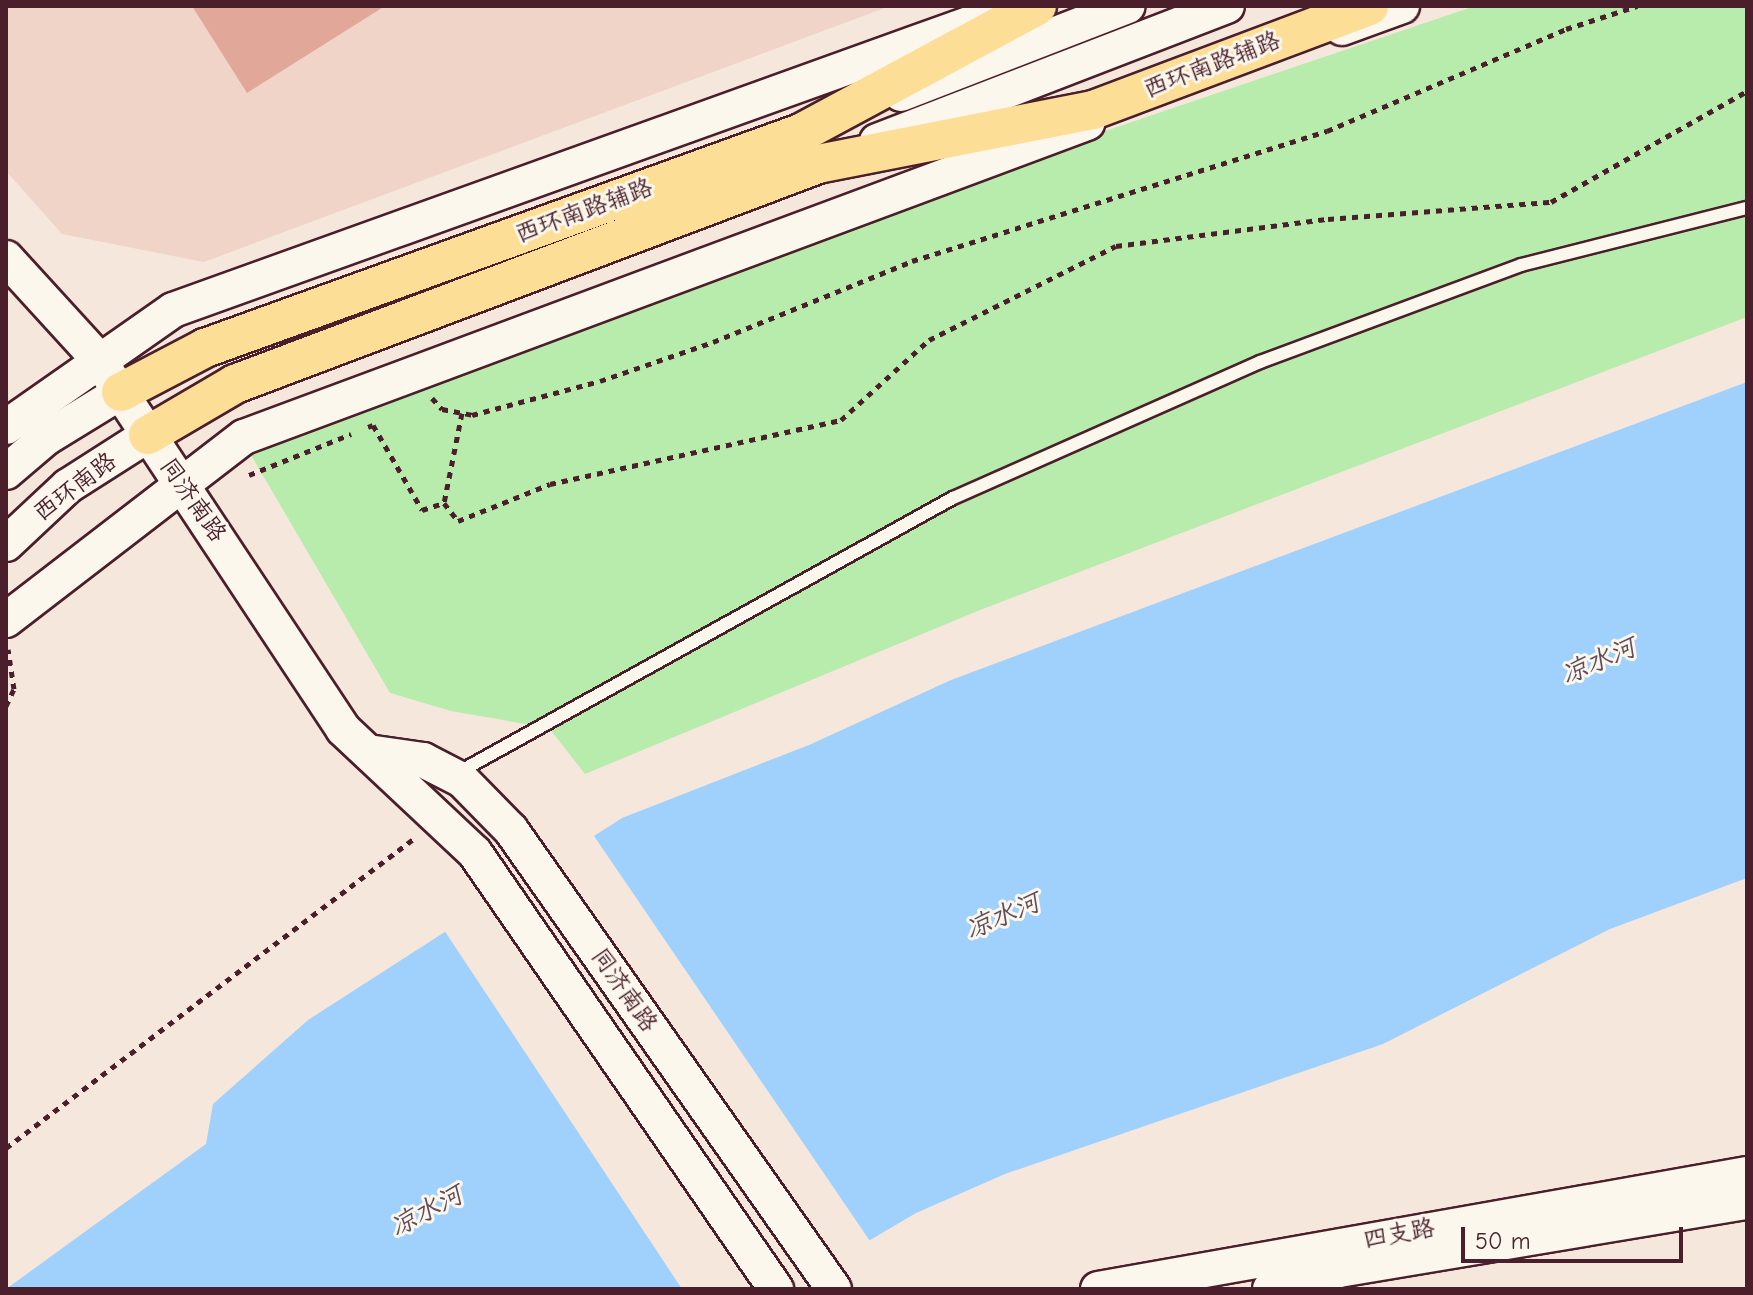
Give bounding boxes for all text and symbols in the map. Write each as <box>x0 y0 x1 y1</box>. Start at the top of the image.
street label: 西环南路辅路 <box>1140 26 1284 104</box>
street label: 西环南路辅路 <box>511 173 657 249</box>
street label: 西环南路 <box>28 447 122 527</box>
street label: 同济南路 <box>154 452 232 548</box>
water label: 凉水河 <box>1557 632 1641 692</box>
water label: 凉水河 <box>961 887 1045 947</box>
street label: 同济南路 <box>585 942 663 1038</box>
water label: 凉水河 <box>385 1180 469 1244</box>
scale bar <box>1465 1211 1687 1261</box>
street label: 四支路 <box>1361 1214 1437 1254</box>
text: 50 m <box>1475 1227 1531 1255</box>

